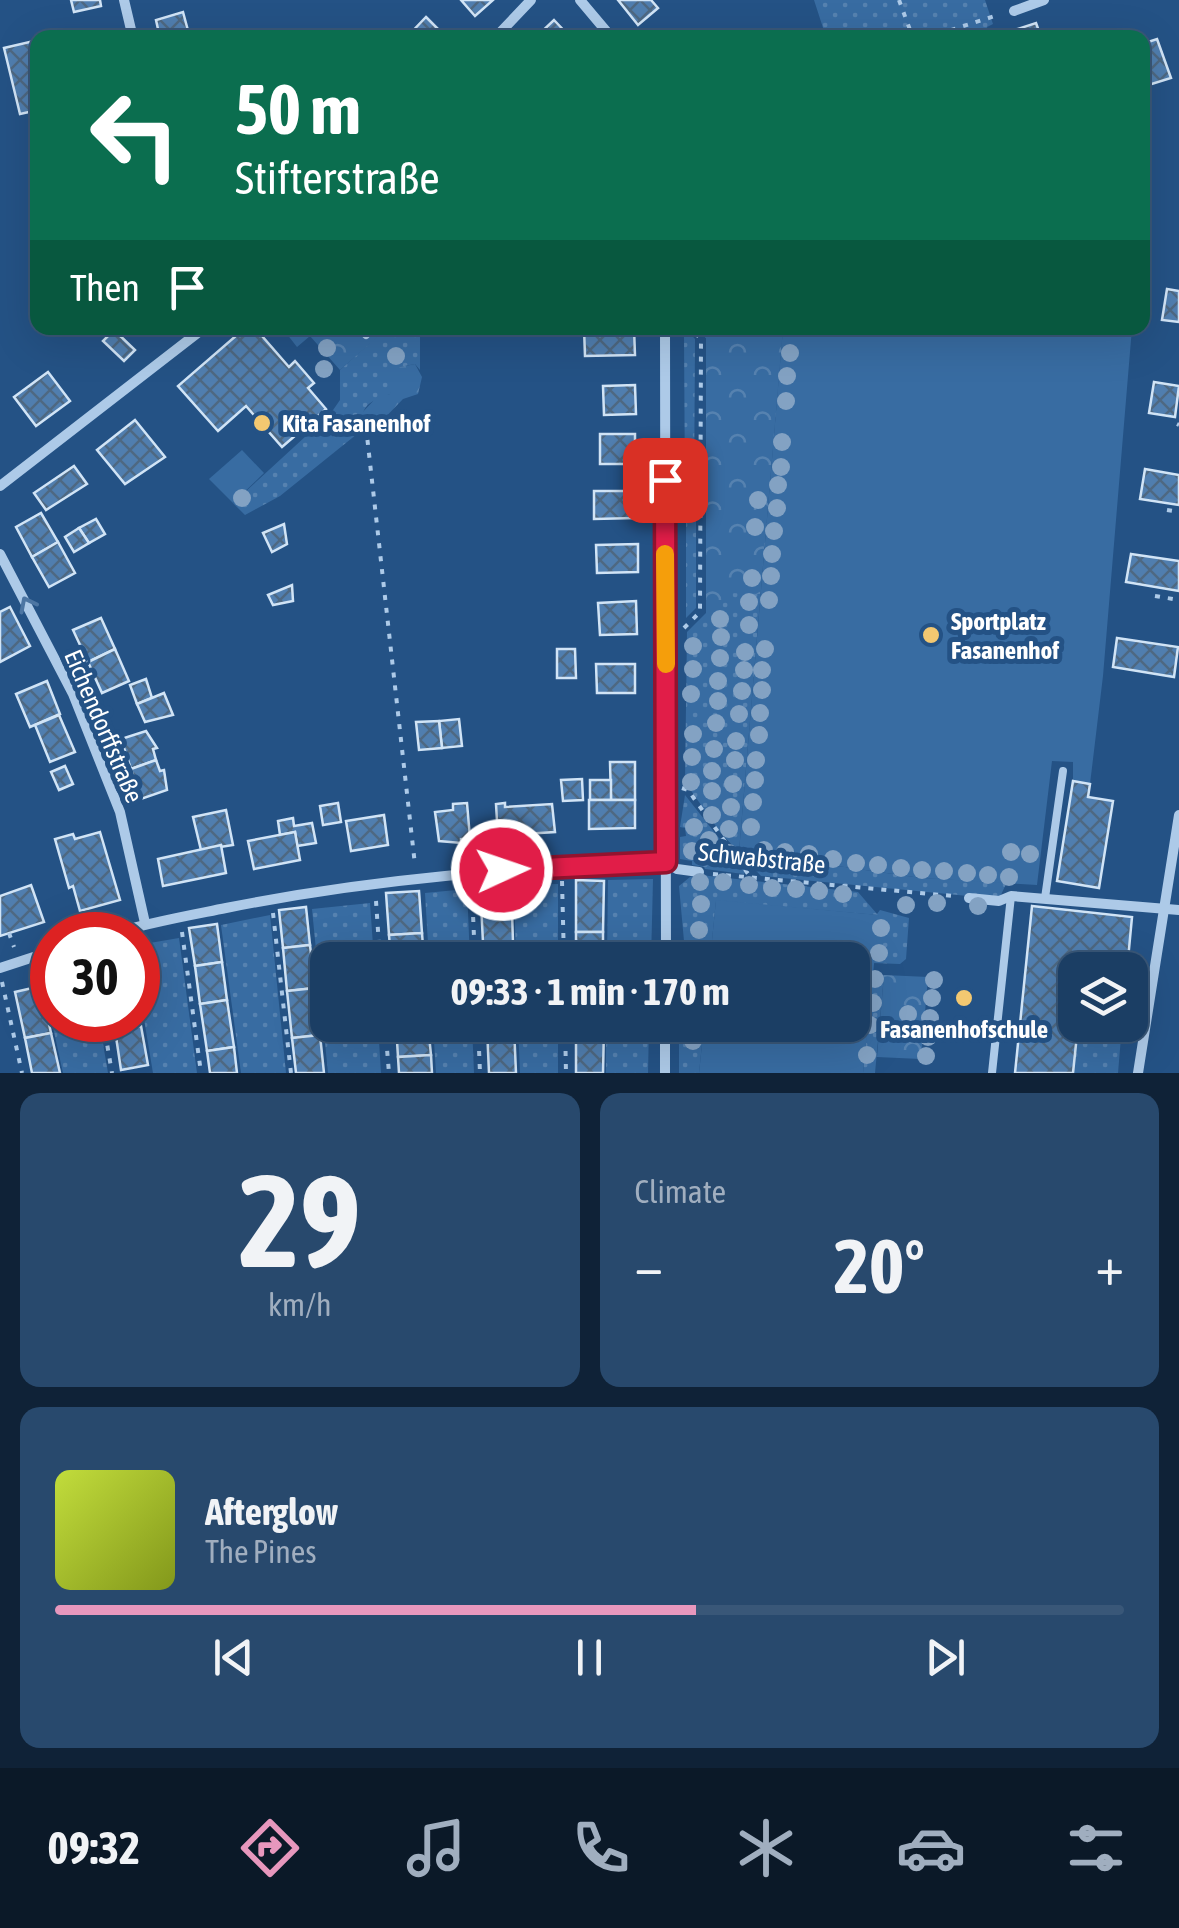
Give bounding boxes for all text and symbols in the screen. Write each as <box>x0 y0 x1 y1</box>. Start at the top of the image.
text: 50 m <box>235 69 361 149</box>
icon: left <box>70 70 200 200</box>
text: Stifterstraße <box>235 152 440 204</box>
icon: arrive <box>160 260 215 315</box>
text: Then <box>70 266 140 309</box>
place label: Kita Fasanenhof <box>282 409 431 437</box>
marker: Kita Fasanenhof <box>251 412 273 434</box>
pin <box>623 438 708 523</box>
icon: arrive <box>638 453 693 508</box>
one-way arrow <box>20 596 39 614</box>
place label: Sportplatz Fasanenhof <box>951 607 1060 664</box>
marker: Sportplatz Fasanenhof <box>920 624 942 646</box>
street label: Eichendorffstraße <box>59 645 149 807</box>
position arrow <box>450 818 554 922</box>
street label: Schwabstraße <box>697 837 827 879</box>
speed limit sign: 30 <box>30 912 160 1042</box>
map controls <box>1058 952 1148 1042</box>
button: layers <box>1058 952 1148 1042</box>
text: 09:33 · 1 min · 170 m <box>450 970 730 1013</box>
marker: Fasanenhofschule <box>953 987 975 1009</box>
place label: Fasanenhofschule <box>880 1015 1048 1043</box>
text: 29 <box>239 1146 361 1295</box>
text: Climate <box>635 1173 726 1210</box>
text: 20° <box>834 1223 925 1309</box>
text: − <box>635 1234 663 1297</box>
text: + <box>1095 1234 1124 1297</box>
text: km/h <box>268 1286 331 1323</box>
text: Afterglow <box>205 1490 338 1533</box>
text: The Pines <box>205 1533 317 1570</box>
icon: previous <box>206 1630 261 1685</box>
icon: pause <box>562 1630 617 1685</box>
icon: next <box>918 1630 973 1685</box>
icon: directions <box>235 1813 305 1883</box>
icon: music <box>401 1813 471 1883</box>
icon: phone <box>566 1813 636 1883</box>
icon: climate <box>731 1813 801 1883</box>
icon: car <box>896 1813 966 1883</box>
icon: filters <box>1061 1813 1131 1883</box>
text: 09:32 <box>48 1822 140 1874</box>

